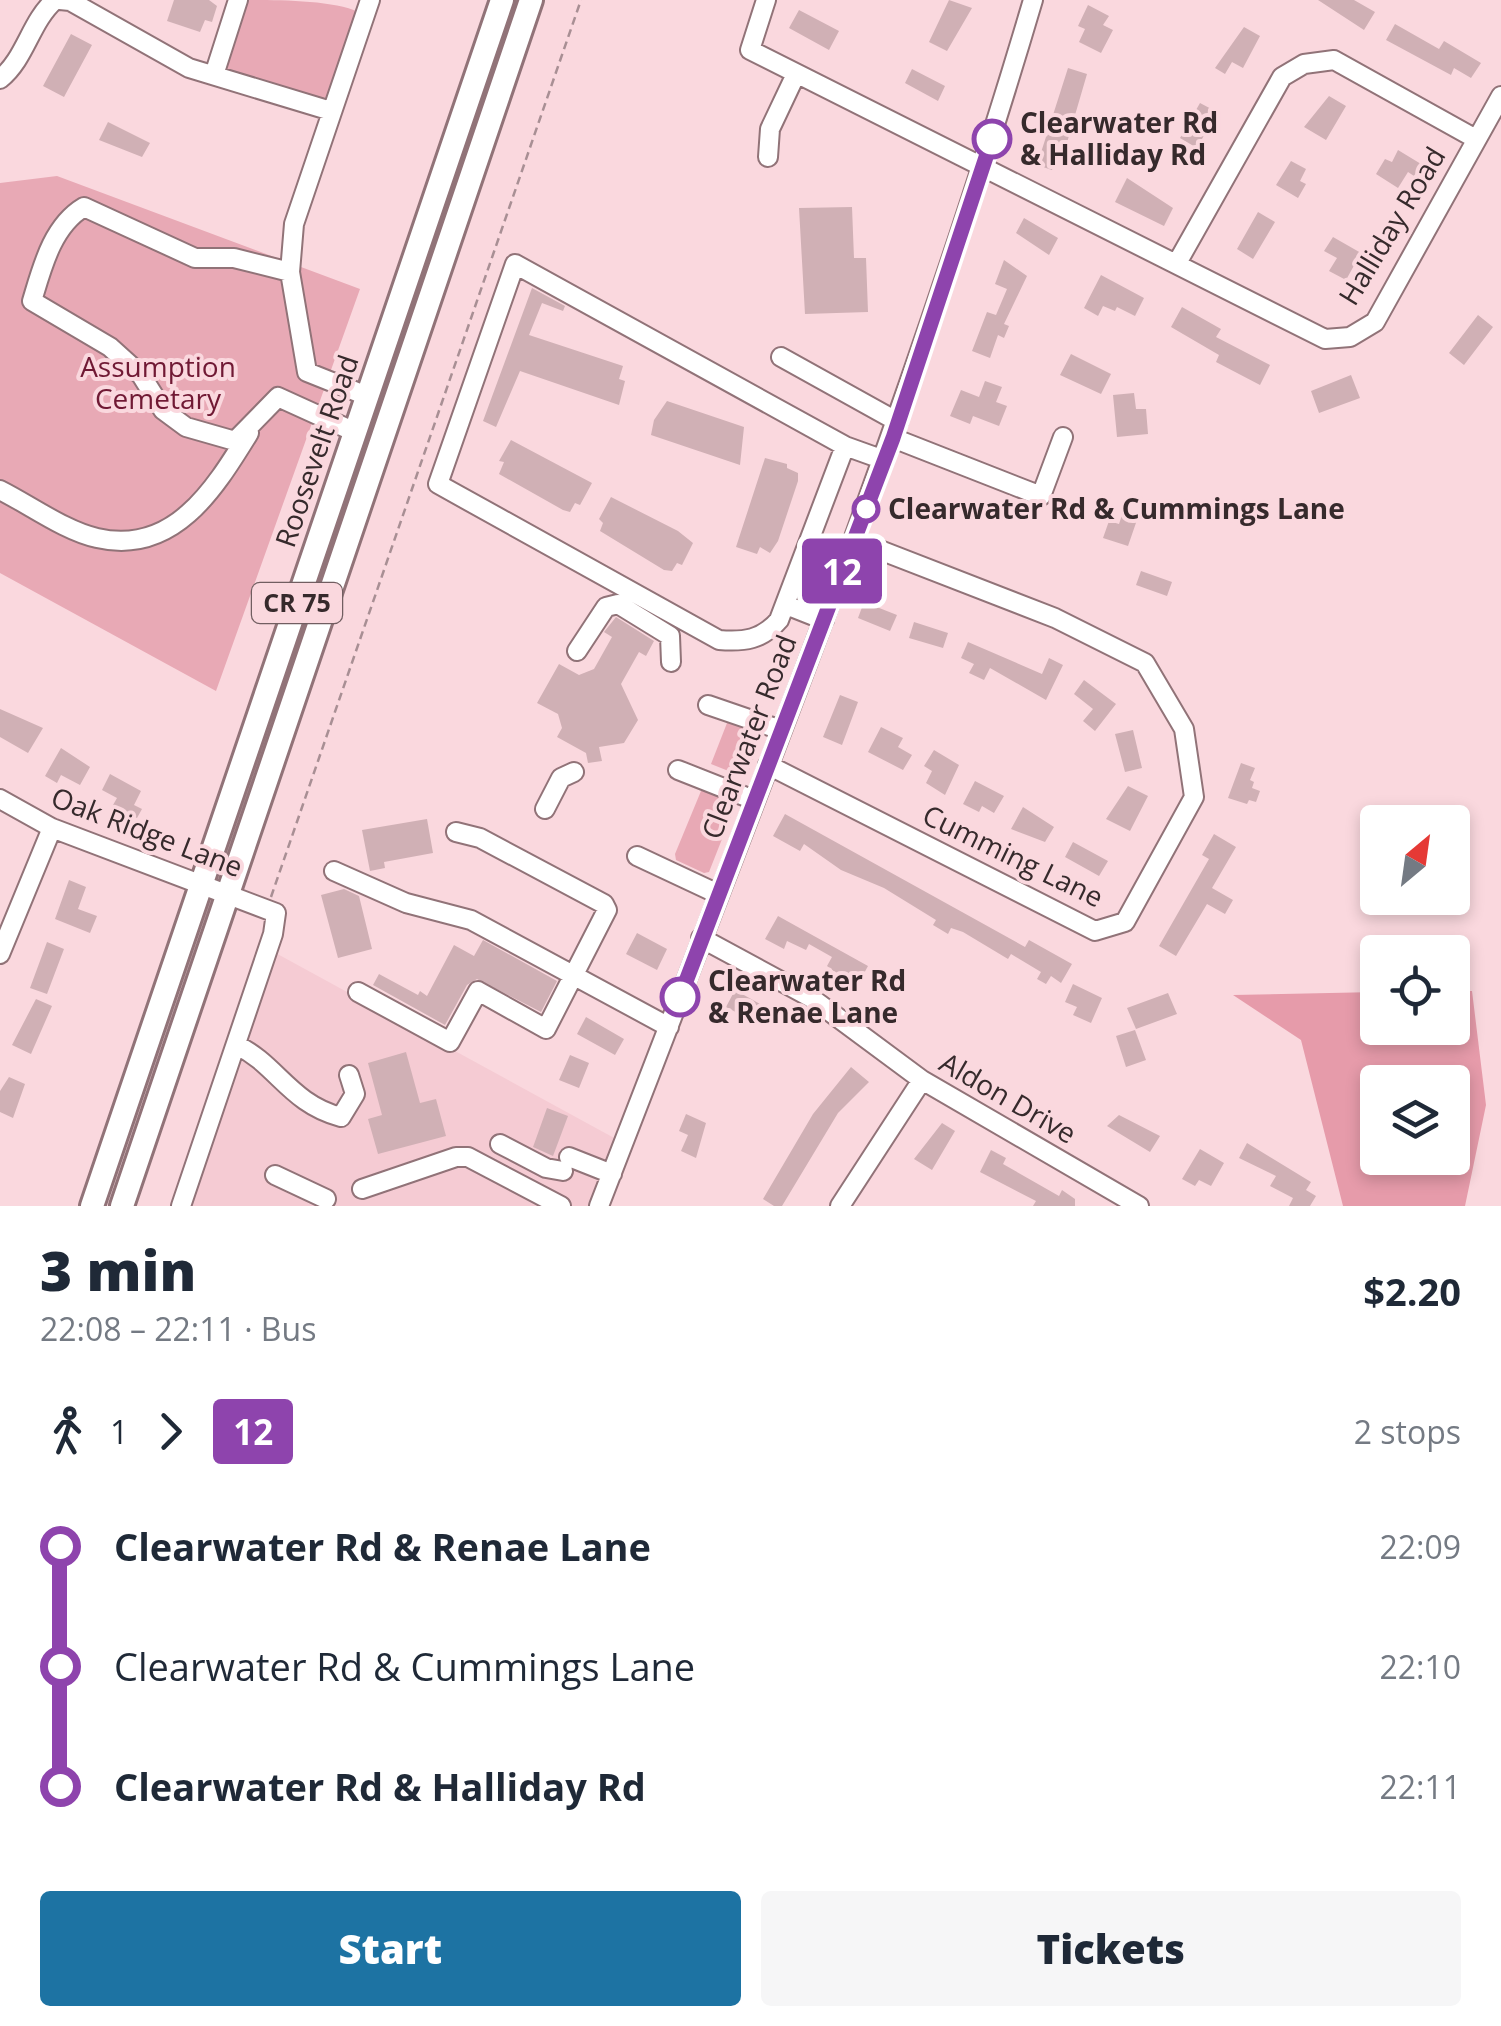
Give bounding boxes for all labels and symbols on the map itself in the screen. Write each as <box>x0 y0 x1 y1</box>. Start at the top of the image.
place label: Clearwater Rd & Halliday Rd <box>1020 103 1218 173</box>
marker: Clearwater Rd & Halliday Rd <box>973 120 1011 158</box>
street label: Halliday Road <box>1329 139 1453 312</box>
park label: Assumption Cemetary <box>80 347 236 417</box>
street label: Roosevelt Road <box>265 350 367 552</box>
place label: Clearwater Rd & Cummings Lane <box>888 489 1345 527</box>
marker: Clearwater Rd & Cummings Lane <box>853 496 879 522</box>
line badge: 12 <box>797 538 887 604</box>
road number: CR 75 <box>252 583 342 623</box>
street label: Clearwater Road <box>692 629 804 844</box>
street label: Oak Ridge Lane <box>46 777 248 885</box>
street label: Cumming Lane <box>917 795 1110 915</box>
north arrow <box>1360 805 1470 915</box>
place label: Clearwater Rd & Renae Lane <box>708 961 906 1031</box>
marker: Clearwater Rd & Renae Lane <box>661 978 699 1016</box>
street label: Aldon Drive <box>933 1043 1084 1152</box>

